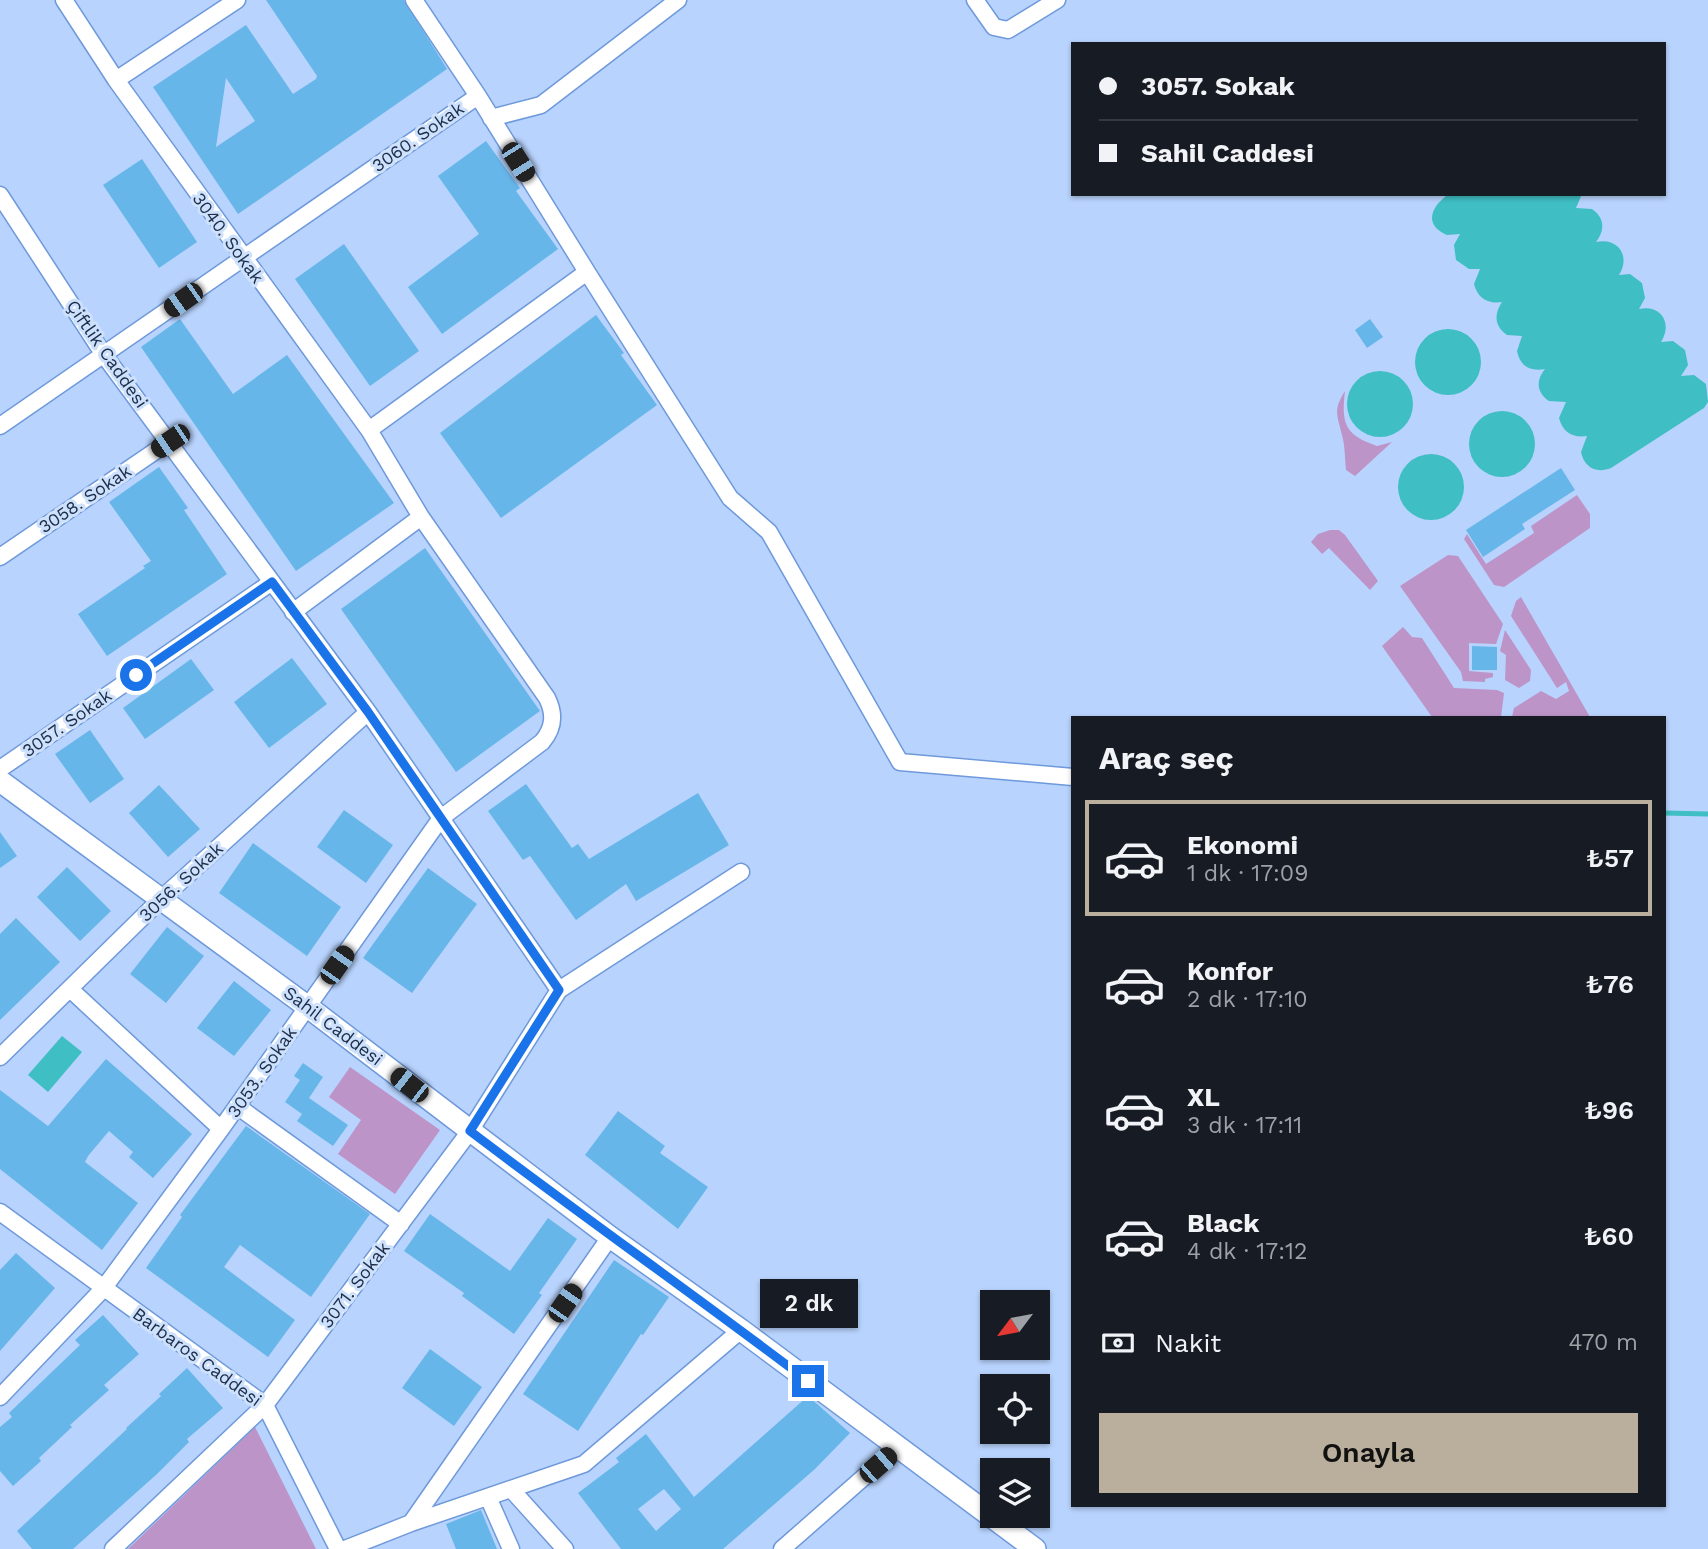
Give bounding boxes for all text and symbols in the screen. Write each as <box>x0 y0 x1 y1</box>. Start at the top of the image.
text: 3057. Sokak <box>1141 71 1295 101</box>
street label: 3060. Sokak <box>368 97 468 176</box>
text: Sahil Caddesi <box>1141 138 1314 168</box>
car <box>498 139 539 185</box>
street label: 3040. Sokak <box>188 188 268 287</box>
car <box>160 279 207 321</box>
street label: Çiftlik Caddesi <box>62 296 152 412</box>
car <box>147 421 194 461</box>
street label: 3058. Sokak <box>35 460 135 537</box>
route start <box>120 659 152 691</box>
street label: 3057. Sokak <box>18 684 115 761</box>
text: Araç seç <box>1099 739 1234 777</box>
icon: car <box>1103 827 1166 890</box>
text: Ekonomi <box>1187 830 1298 860</box>
street label: 3056. Sokak <box>134 838 227 926</box>
text: ₺57 <box>1586 843 1634 873</box>
text: 1 dk · 17:09 <box>1187 860 1308 887</box>
car <box>317 942 358 988</box>
icon: car <box>1103 953 1166 1016</box>
text: Konfor <box>1187 956 1273 986</box>
text: ₺76 <box>1585 969 1634 999</box>
street label: Sahil Caddesi <box>280 982 387 1070</box>
text: 2 dk · 17:10 <box>1187 986 1308 1013</box>
street label: 3053. Sokak <box>222 1022 301 1121</box>
car <box>386 1064 433 1106</box>
icon: car <box>1103 1079 1166 1142</box>
text: XL <box>1187 1082 1220 1112</box>
text: ₺96 <box>1584 1095 1634 1125</box>
text: 3 dk · 17:11 <box>1187 1112 1302 1139</box>
icon: car <box>1103 1205 1166 1268</box>
text: Black <box>1187 1208 1259 1238</box>
text: ₺60 <box>1584 1221 1634 1251</box>
street label: 3071. Sokak <box>315 1238 394 1332</box>
text: 4 dk · 17:12 <box>1187 1238 1307 1265</box>
car <box>545 1280 586 1326</box>
callout: 2 dk <box>759 1280 857 1328</box>
text: 2 dk <box>785 1290 833 1317</box>
north arrow <box>980 1290 1050 1360</box>
map controls <box>980 1290 1050 1528</box>
street label: Barbaros Caddesi <box>129 1303 266 1410</box>
icon: cash <box>1099 1324 1137 1362</box>
text: Nakit <box>1155 1328 1221 1358</box>
text: 470 m <box>1569 1329 1638 1356</box>
route end <box>792 1365 824 1397</box>
button: locate <box>980 1374 1050 1444</box>
button: Onayla <box>1099 1413 1638 1493</box>
car <box>856 1443 901 1487</box>
button: layers <box>980 1458 1050 1528</box>

